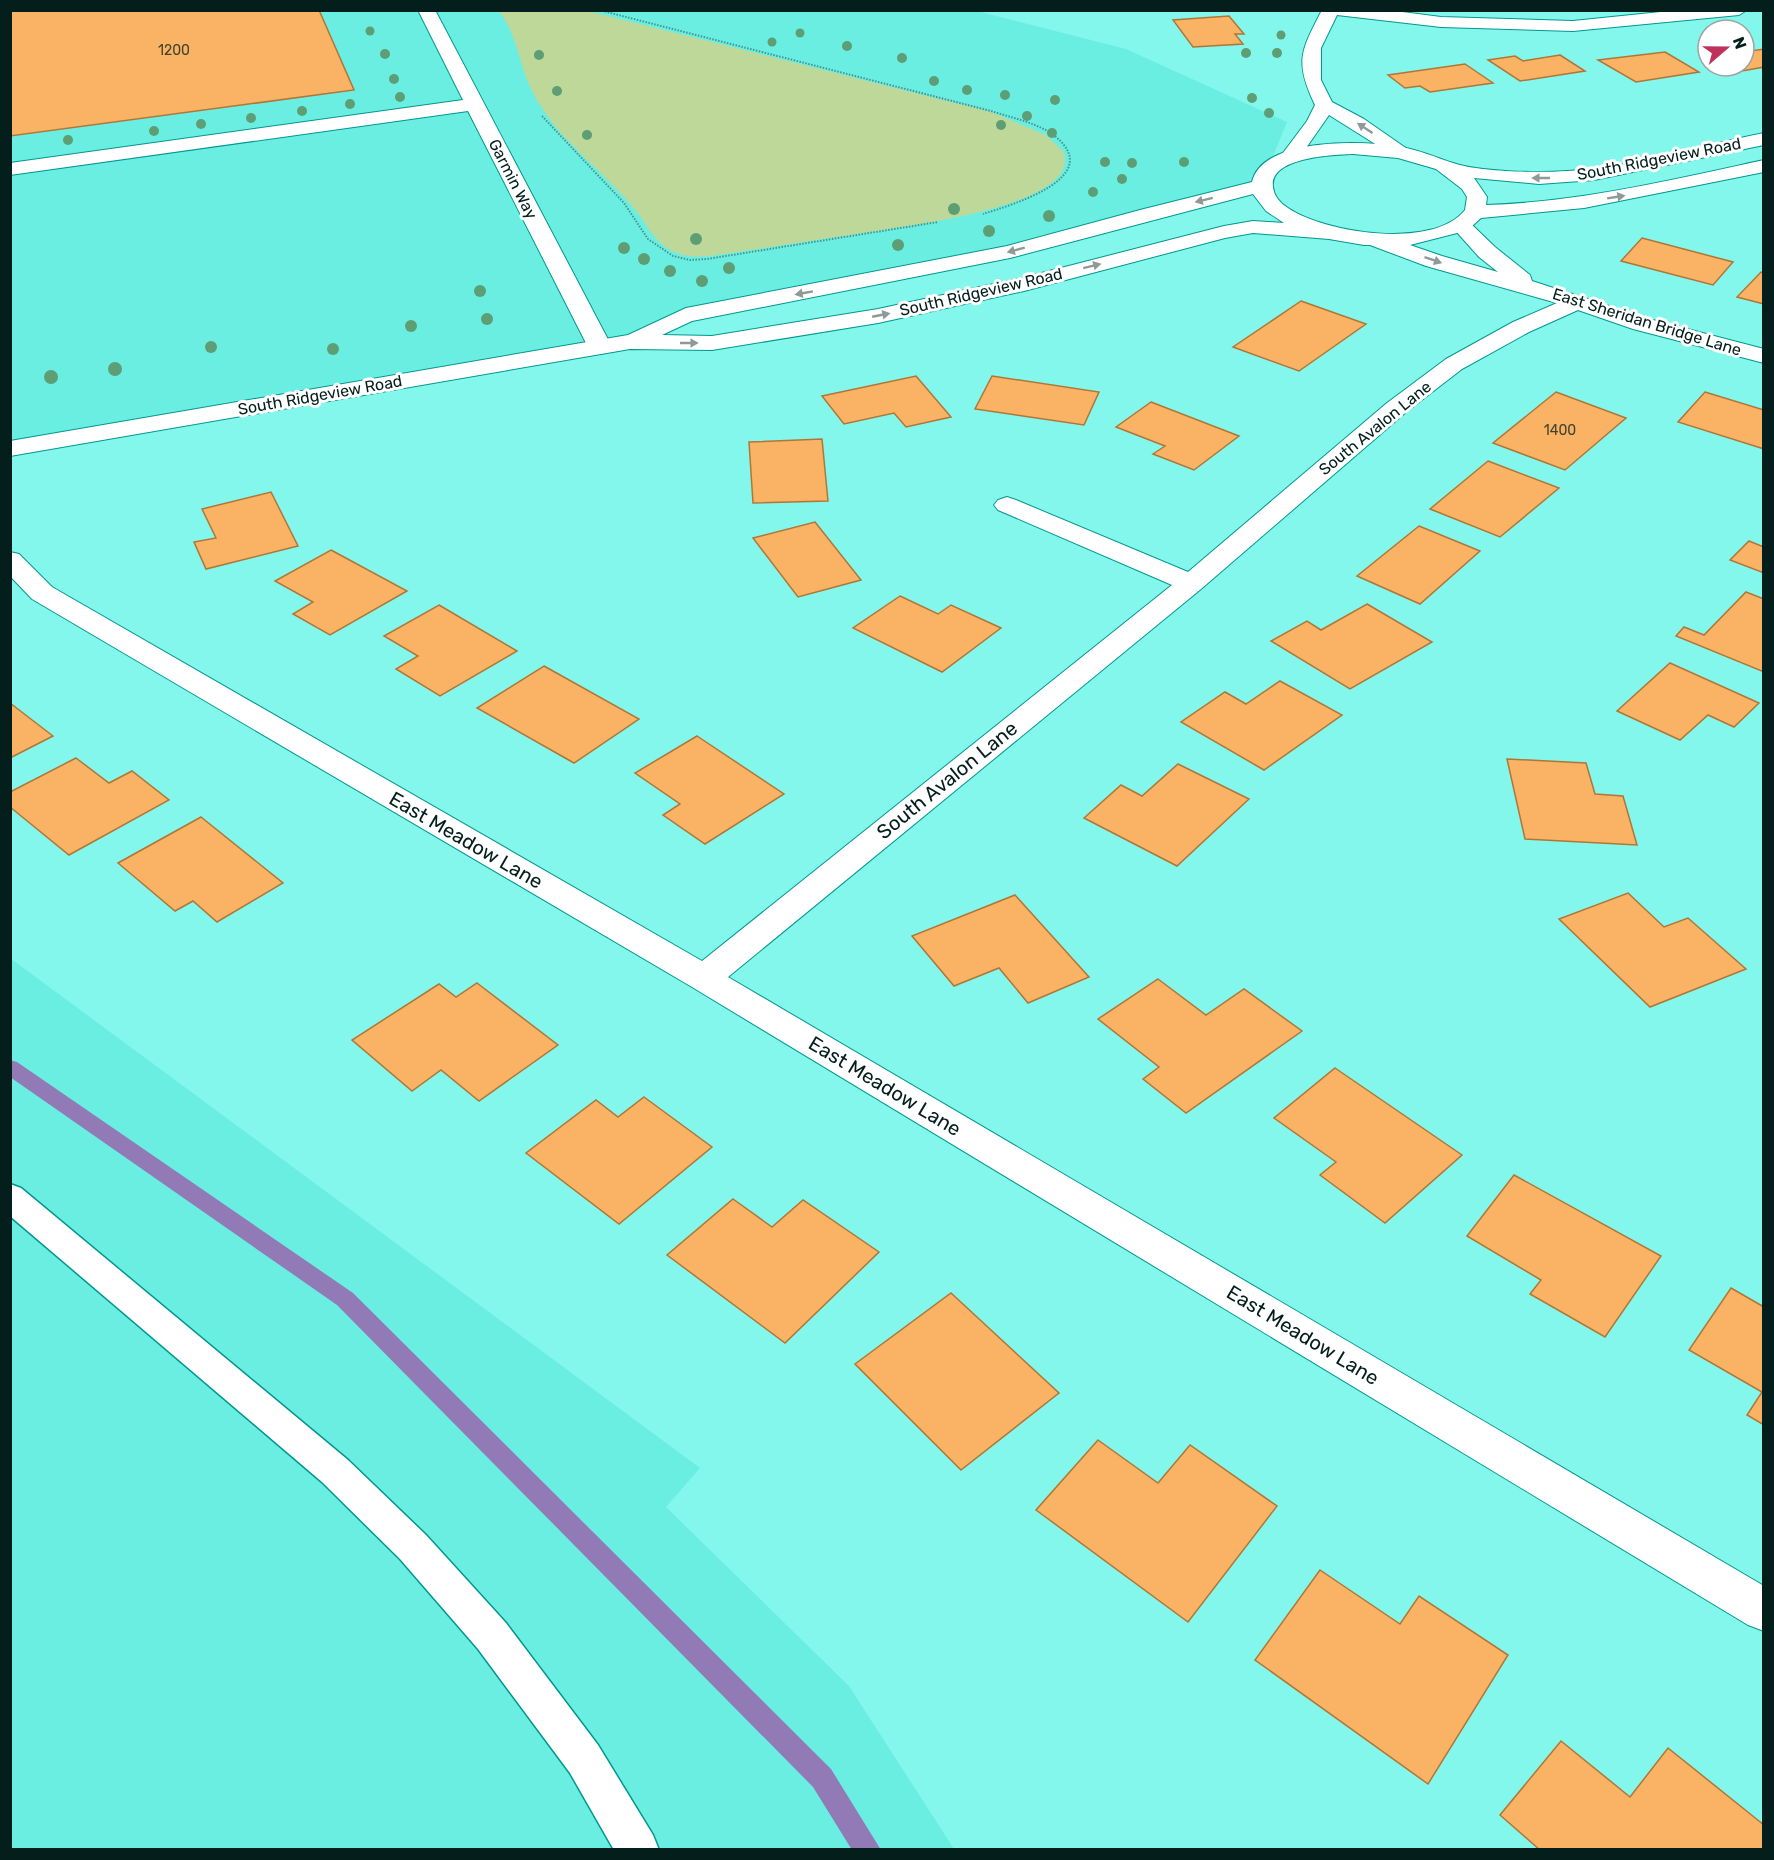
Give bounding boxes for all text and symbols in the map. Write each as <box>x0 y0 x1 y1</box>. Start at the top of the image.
north arrow <box>1696 18 1756 78</box>
text: N <box>1729 34 1751 52</box>
house number: 1200 <box>158 42 190 59</box>
one-way arrow <box>1357 123 1373 134</box>
street label: South Ridgeview Road <box>1575 134 1743 184</box>
street label: Garmin Way <box>485 136 541 222</box>
one-way arrow <box>1531 173 1550 183</box>
one-way arrow <box>1606 192 1625 201</box>
one-way arrow <box>1195 196 1213 206</box>
one-way arrow <box>1006 246 1025 256</box>
one-way arrow <box>1424 256 1442 266</box>
one-way arrow <box>1083 261 1101 271</box>
street label: South Ridgeview Road <box>898 264 1064 320</box>
street label: East Sheridan Bridge Lane <box>1550 284 1744 360</box>
one-way arrow <box>794 289 813 298</box>
one-way arrow <box>872 310 891 319</box>
one-way arrow <box>679 338 698 348</box>
street label: South Ridgeview Road <box>236 371 404 419</box>
street label: South Avalon Lane <box>1315 377 1435 479</box>
house number: 1400 <box>1544 422 1576 439</box>
street label: South Avalon Lane <box>872 716 1022 844</box>
street label: East Meadow Lane <box>385 786 547 894</box>
street label: East Meadow Lane <box>805 1031 965 1141</box>
street label: East Meadow Lane <box>1223 1280 1383 1390</box>

